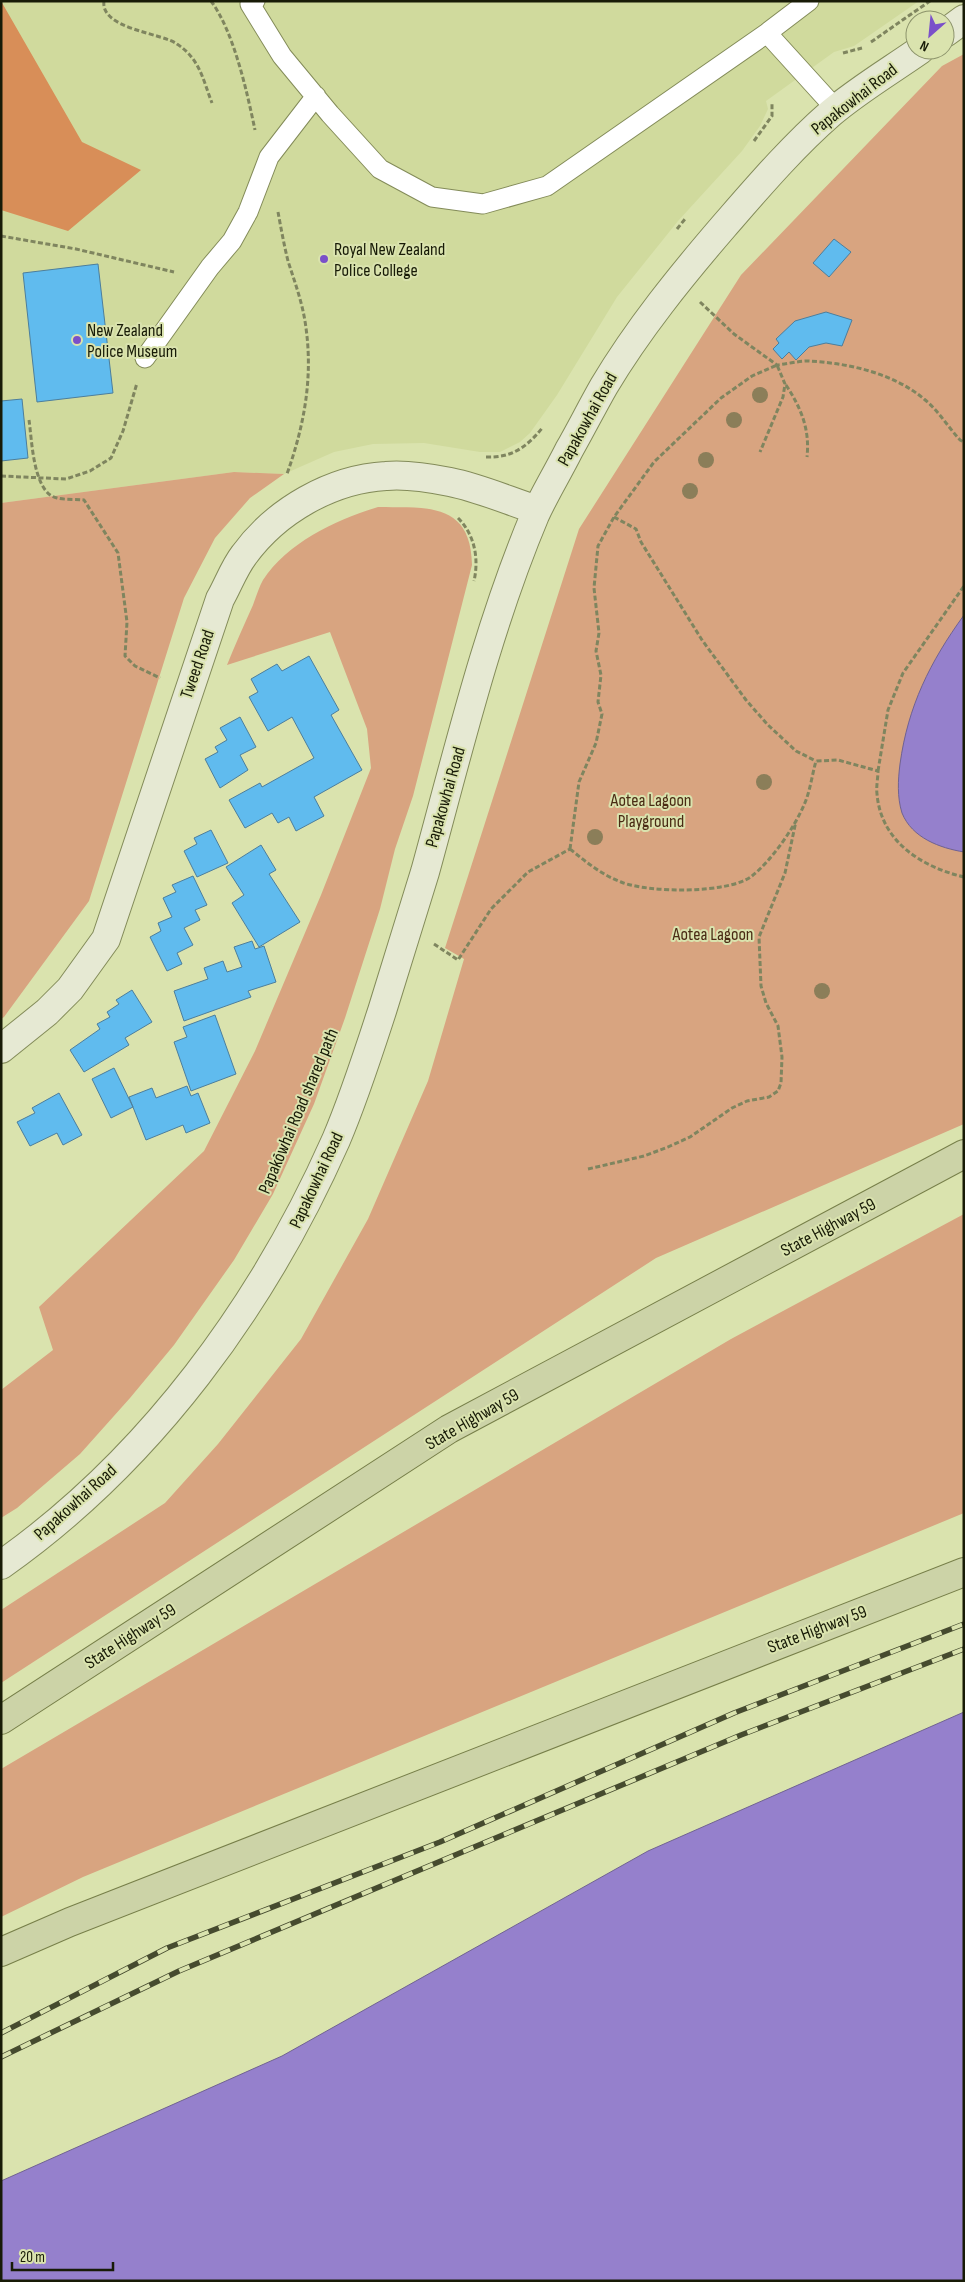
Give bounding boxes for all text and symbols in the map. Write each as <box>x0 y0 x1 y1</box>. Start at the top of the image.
north arrow <box>905 10 955 60</box>
text: N <box>917 37 932 55</box>
street label: Papakowhai Road <box>807 59 902 140</box>
place label: Royal New Zealand Police College <box>334 239 445 281</box>
marker: Royal New Zealand Police College <box>318 253 330 265</box>
place label: New Zealand Police Museum <box>87 320 177 362</box>
marker: New Zealand Police Museum <box>71 334 83 346</box>
street label: Papakowhai Road <box>553 369 622 470</box>
street label: Tweed Road <box>176 627 219 701</box>
street label: Papakowhai Road <box>421 744 470 850</box>
park label: Aotea Lagoon Playground <box>609 790 692 832</box>
park label: Aotea Lagoon <box>671 924 754 945</box>
street label: Papakōwhai Road shared path <box>254 1025 343 1197</box>
street label: Papakowhai Road <box>285 1129 348 1232</box>
street label: State Highway 59 <box>777 1194 879 1261</box>
street label: State Highway 59 <box>422 1384 523 1455</box>
street label: Papakowhai Road <box>30 1460 121 1545</box>
street label: State Highway 59 <box>81 1599 180 1674</box>
street label: State Highway 59 <box>765 1601 870 1658</box>
scale bar <box>12 2240 114 2272</box>
text: 20 m <box>20 2248 45 2267</box>

